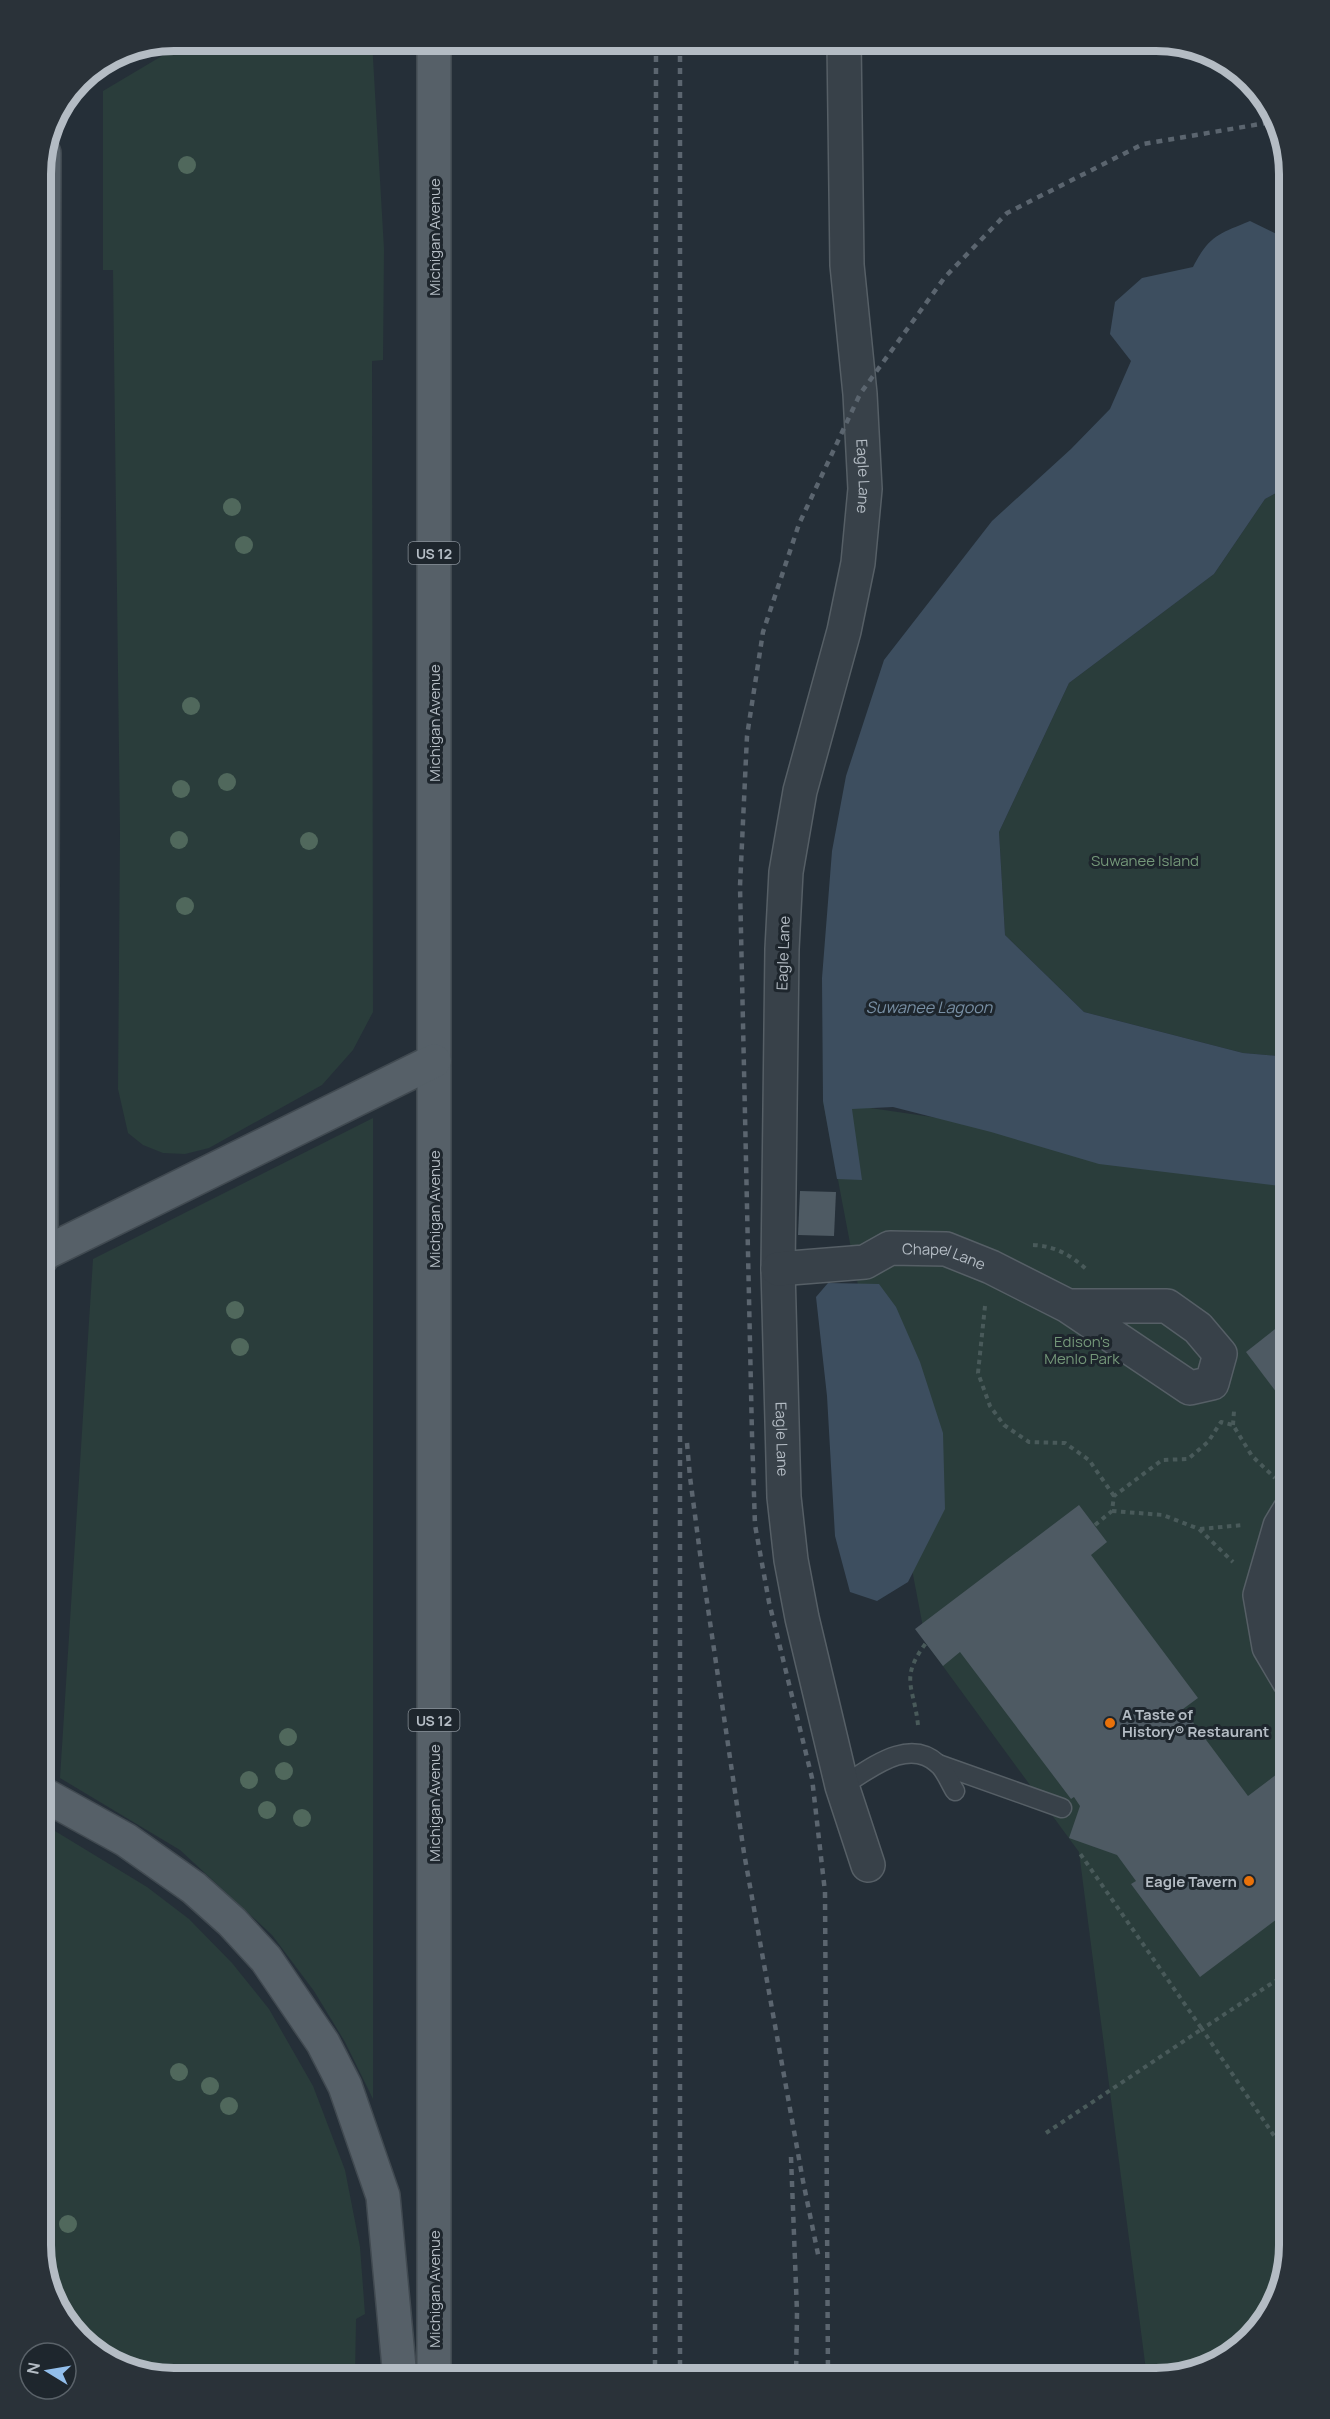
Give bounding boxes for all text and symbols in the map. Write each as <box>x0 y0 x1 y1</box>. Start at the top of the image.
street label: Michigan Avenue <box>424 178 445 296</box>
street label: Eagle Lane <box>852 438 876 515</box>
road number: US 12 <box>408 542 460 564</box>
street label: Michigan Avenue <box>424 664 445 782</box>
park label: Suwanee Island <box>1091 850 1199 871</box>
street label: Eagle Lane <box>771 915 795 991</box>
water label: Suwanee Lagoon <box>866 996 993 1018</box>
street label: Michigan Avenue <box>424 1150 445 1268</box>
street label: Chapel Lane <box>902 1238 989 1274</box>
park label: Edison's Menlo Park <box>1044 1331 1120 1369</box>
street label: Eagle Lane <box>771 1401 794 1477</box>
place label: A Taste of History® Restaurant <box>1122 1704 1269 1742</box>
road number: US 12 <box>408 1709 460 1731</box>
marker: A Taste of History® Restaurant <box>1103 1716 1117 1730</box>
street label: Michigan Avenue <box>424 1744 445 1862</box>
place label: Eagle Tavern <box>1145 1871 1237 1892</box>
marker: Eagle Tavern <box>1242 1874 1256 1888</box>
street label: Michigan Avenue <box>424 2230 445 2348</box>
north arrow <box>18 2341 78 2401</box>
text: N <box>21 2360 45 2376</box>

